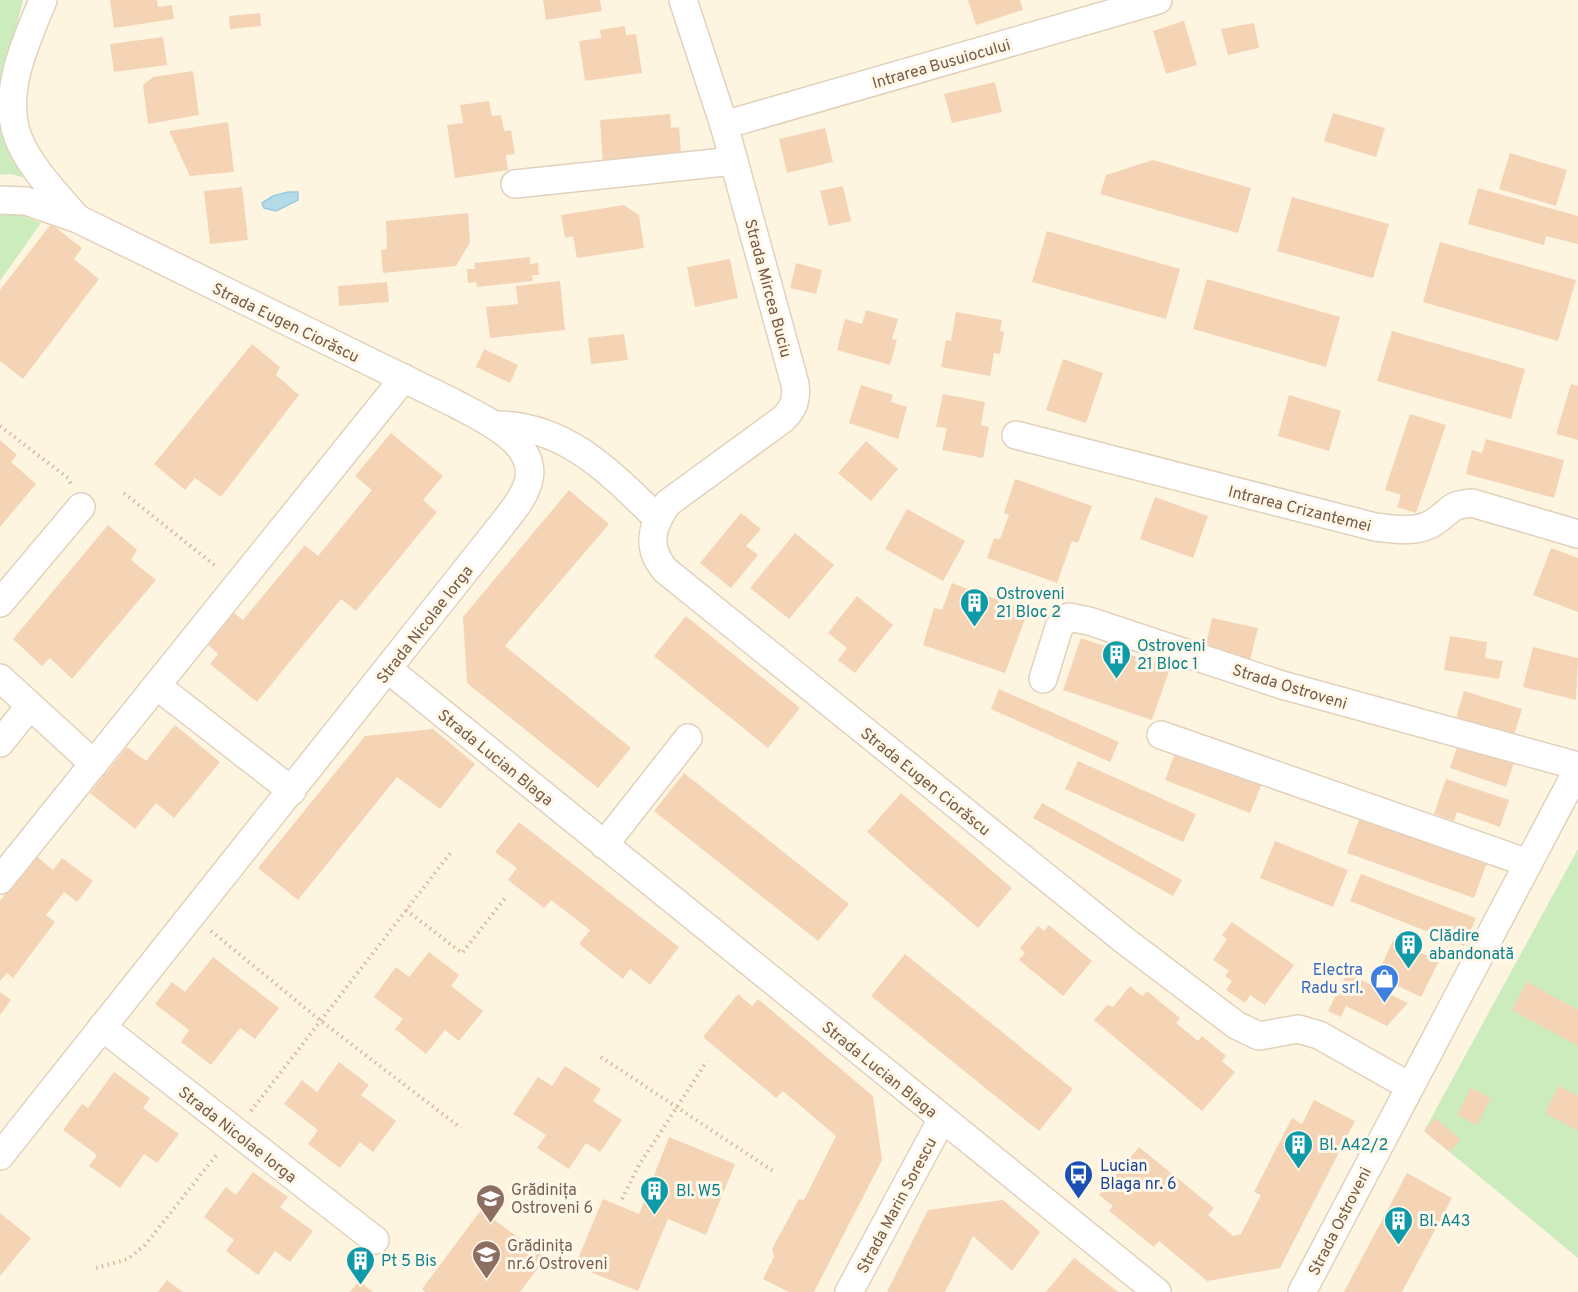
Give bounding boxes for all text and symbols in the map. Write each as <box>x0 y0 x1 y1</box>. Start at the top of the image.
street label: Intrarea Busuiocului <box>870 36 1013 94</box>
street label: Strada Mircea Buciu <box>739 217 795 360</box>
street label: Strada Eugen Ciorăscu <box>208 279 362 368</box>
street label: Intrarea Crizantemei <box>1226 482 1373 537</box>
street label: Strada Nicolae Iorga <box>373 562 478 689</box>
place label: Ostroveni 21 Bloc 2 <box>996 585 1065 623</box>
building icon: Ostroveni 21 Bloc 2 <box>959 586 991 628</box>
place label: Ostroveni 21 Bloc 1 <box>1137 637 1206 675</box>
building icon: Ostroveni 21 Bloc 1 <box>1100 638 1132 680</box>
street label: Strada Ostroveni <box>1229 661 1349 715</box>
street label: Strada Lucian Blaga <box>433 706 557 811</box>
street label: Strada Eugen Ciorăscu <box>856 724 994 841</box>
place label: Clădire abandonată <box>1429 927 1514 965</box>
building icon: Clădire abandonată <box>1392 928 1424 970</box>
place label: Electra Radu srl. <box>1301 961 1363 999</box>
shop icon: Electra Radu srl. <box>1368 962 1400 1004</box>
street label: Strada Lucian Blaga <box>817 1018 941 1123</box>
street label: Strada Nicolae Iorga <box>173 1083 300 1188</box>
building icon: Bl. A42/2 <box>1282 1128 1314 1170</box>
street label: Strada Marin Sorescu <box>853 1135 942 1277</box>
place label: Bl. A42/2 <box>1319 1136 1388 1156</box>
place label: Lucian Blaga nr. 6 <box>1100 1157 1177 1195</box>
bus stop icon: Lucian Blaga nr. 6 <box>1063 1158 1095 1200</box>
street label: Strada Ostroveni <box>1305 1164 1377 1280</box>
building icon: Bl. W5 <box>639 1174 671 1216</box>
place label: Grădinița Ostroveni 6 <box>511 1181 593 1219</box>
school or university icon: Grădinița Ostroveni 6 <box>474 1182 506 1224</box>
place label: Bl. W5 <box>676 1182 721 1202</box>
building icon: Bl. A43 <box>1382 1204 1414 1246</box>
place label: Bl. A43 <box>1419 1212 1470 1232</box>
place label: Grădinița nr.6 Ostroveni <box>507 1237 608 1275</box>
school or university icon: Grădinița nr.6 Ostroveni <box>470 1238 502 1280</box>
building icon: Pt 5 Bis <box>344 1244 376 1286</box>
place label: Pt 5 Bis <box>381 1252 437 1272</box>

